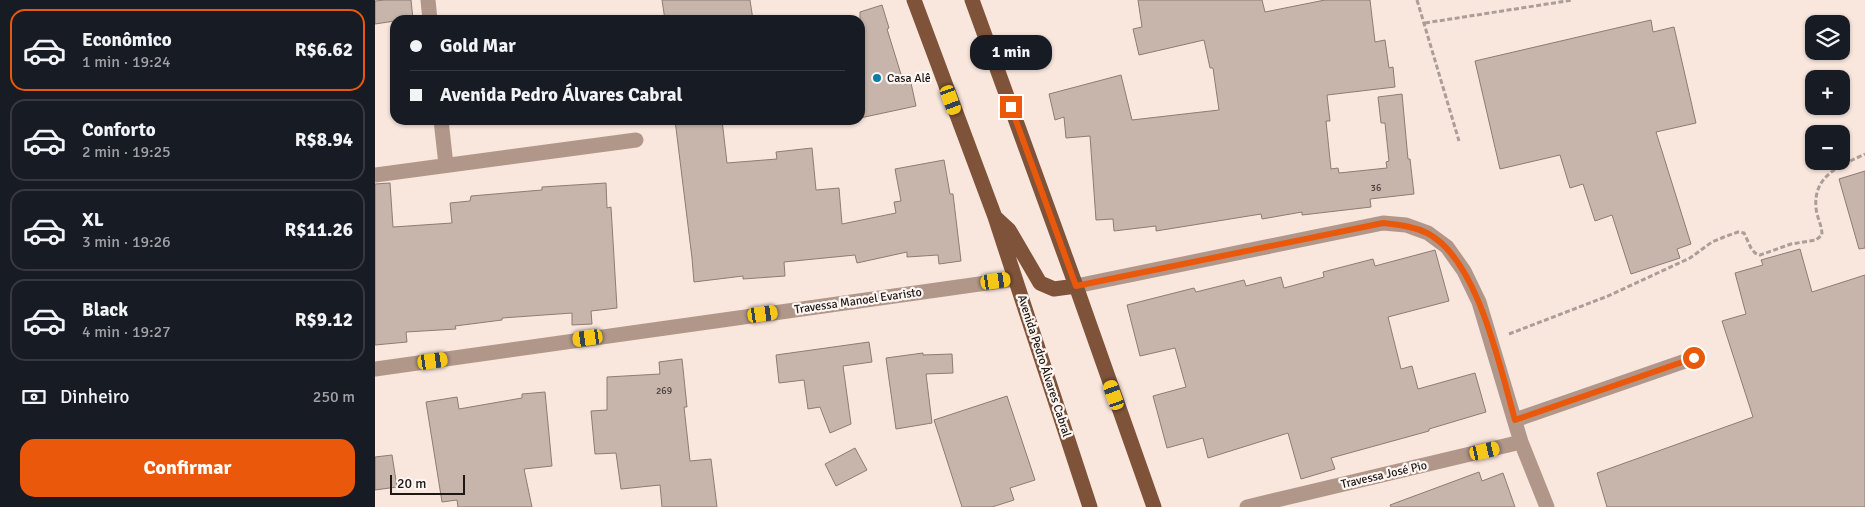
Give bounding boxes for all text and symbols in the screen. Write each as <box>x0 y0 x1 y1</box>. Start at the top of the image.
map controls <box>1805 15 1850 170</box>
button: layers <box>1805 15 1850 60</box>
icon: car <box>22 28 67 73</box>
text: Econômico <box>82 28 172 52</box>
text: Gold Mar <box>440 34 516 58</box>
callout: 1 min <box>970 34 1052 70</box>
text: R$6.62 <box>295 38 353 62</box>
text: 1 min <box>992 42 1030 62</box>
text: 1 min · 19:24 <box>82 52 171 72</box>
button: + <box>1805 70 1850 115</box>
place label: Casa Alê <box>887 71 931 86</box>
marker: Casa Alê <box>871 72 883 84</box>
text: Avenida Pedro Álvares Cabral <box>440 83 682 107</box>
car <box>938 83 963 117</box>
route end <box>1000 96 1022 118</box>
icon: car <box>22 118 67 163</box>
text: Conforto <box>82 118 156 142</box>
button: − <box>1805 125 1850 170</box>
text: R$8.94 <box>295 128 353 152</box>
text: 2 min · 19:25 <box>82 142 171 162</box>
house number: 36 <box>1371 182 1381 194</box>
icon: car <box>22 208 67 253</box>
text: XL <box>82 208 104 232</box>
text: R$11.26 <box>285 218 353 242</box>
text: 3 min · 19:26 <box>82 232 171 252</box>
car <box>980 271 1011 291</box>
street label: Travessa Manoel Evaristo <box>793 285 923 317</box>
street label: Avenida Pedro Álvares Cabral <box>1014 293 1074 440</box>
icon: car <box>22 298 67 343</box>
text: Black <box>82 298 128 322</box>
car <box>747 304 778 324</box>
text: R$9.12 <box>295 308 353 332</box>
text: 4 min · 19:27 <box>82 322 171 342</box>
car <box>572 328 603 348</box>
route start <box>1683 347 1705 369</box>
car <box>417 351 448 371</box>
car <box>1102 378 1125 412</box>
icon: cash <box>20 383 48 411</box>
text: Dinheiro <box>60 385 129 409</box>
house number: 269 <box>656 385 672 397</box>
text: 250 m <box>313 387 355 407</box>
button: Confirmar <box>20 439 355 497</box>
car <box>1468 440 1501 462</box>
street label: Travessa José Pio <box>1339 458 1429 492</box>
scale bar <box>390 472 465 495</box>
text: 20 m <box>397 475 426 492</box>

